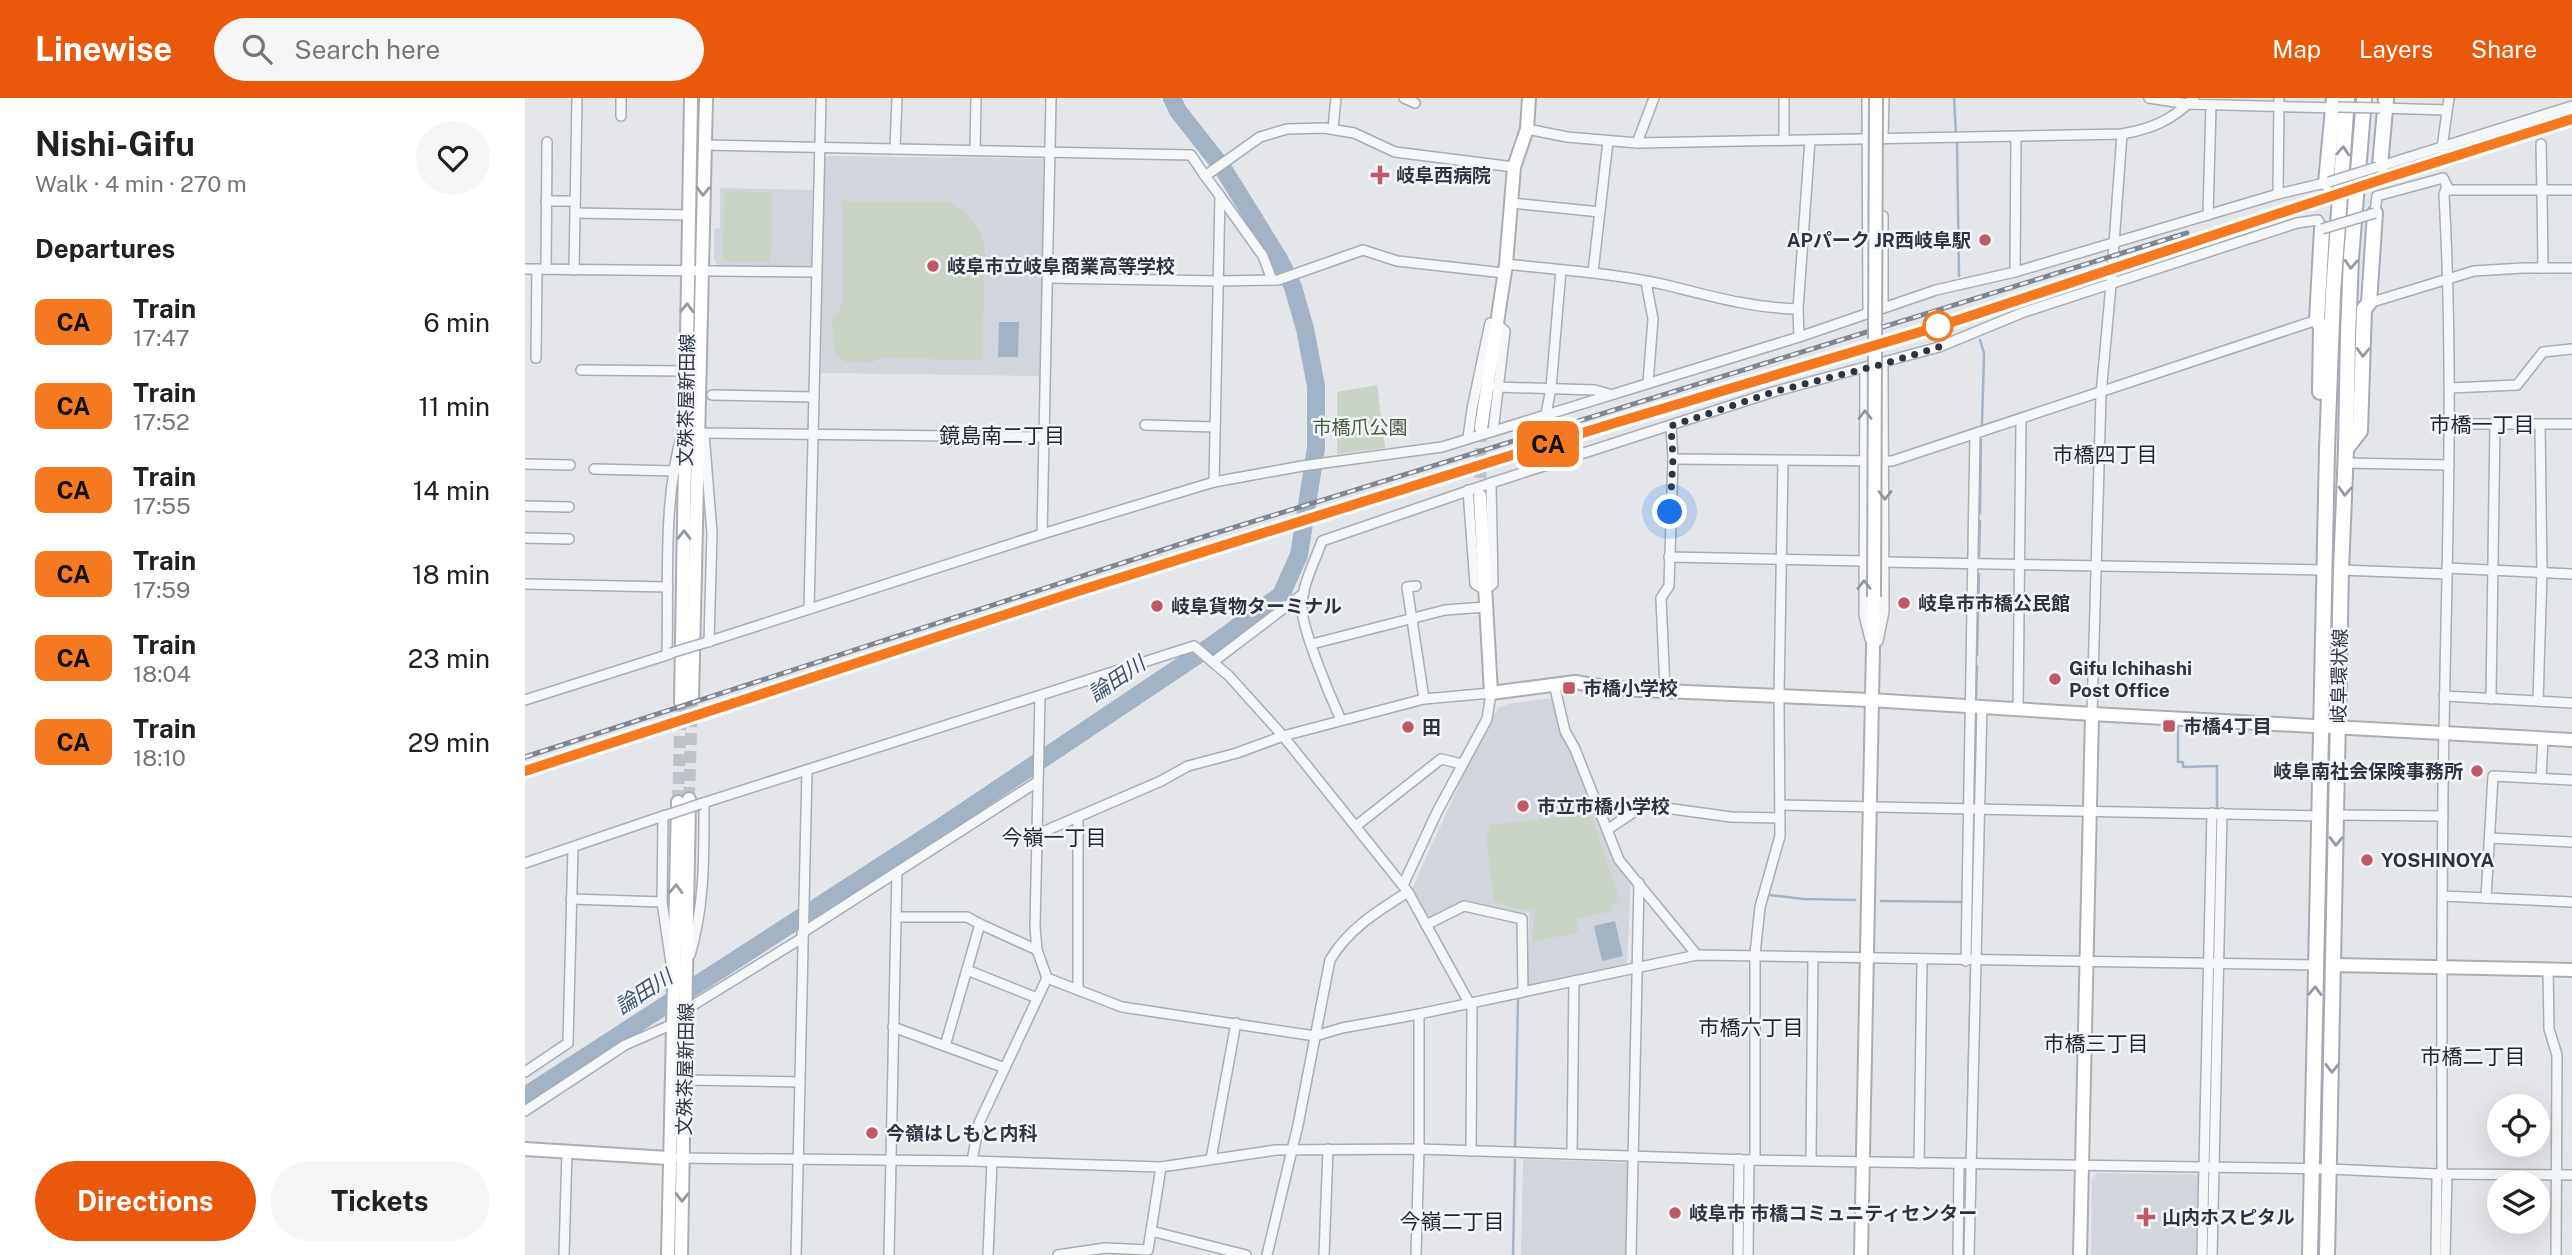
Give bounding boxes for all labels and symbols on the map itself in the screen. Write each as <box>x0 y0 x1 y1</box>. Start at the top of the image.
one-way arrow <box>2335 146 2350 157</box>
place label: 岐阜西病院 <box>1396 164 1491 186</box>
marker: 岐阜西病院 <box>1370 165 1390 185</box>
one-way arrow <box>696 185 711 196</box>
place label: APパーク JR西岐阜駅 <box>1787 229 1971 251</box>
marker: APパーク JR西岐阜駅 <box>1977 232 1993 248</box>
place label: 岐阜市立岐阜商業高等学校 <box>947 255 1175 277</box>
marker: 岐阜市立岐阜商業高等学校 <box>925 258 941 274</box>
one-way arrow <box>2344 258 2359 269</box>
one-way arrow <box>680 302 695 313</box>
unlabelled marker <box>1923 311 1953 341</box>
street label: 文殊茶屋新田線 <box>674 333 698 467</box>
one-way arrow <box>2355 347 2370 358</box>
one-way arrow <box>1857 410 1873 420</box>
district label: 市橋一丁目 <box>2430 412 2535 437</box>
park label: 市橋爪公園 <box>1312 416 1408 438</box>
line badge: CA <box>1517 421 1579 467</box>
district label: 鏡島南二丁目 <box>939 423 1065 448</box>
district label: 市橋四丁目 <box>2053 442 2158 467</box>
one-way arrow <box>2337 486 2352 497</box>
one-way arrow <box>1877 490 1893 501</box>
your location <box>1652 494 1687 529</box>
one-way arrow <box>676 530 692 540</box>
one-way arrow <box>1856 579 1872 590</box>
place label: 岐阜市市橋公民館 <box>1918 592 2070 614</box>
place label: 岐阜貨物ターミナル <box>1171 595 1342 617</box>
marker: 岐阜市市橋公民館 <box>1896 595 1912 611</box>
marker: 岐阜貨物ターミナル <box>1149 598 1165 614</box>
street label: 岐阜環状線 <box>2327 628 2351 724</box>
water label: 論田川 <box>1084 649 1151 707</box>
place label: Gifu Ichihashi Post Office <box>2069 657 2192 701</box>
marker: Gifu Ichihashi Post Office <box>2047 671 2063 687</box>
place label: 市橋小学校 <box>1583 677 1678 699</box>
marker: 市橋小学校 <box>1561 680 1577 696</box>
place label: 市橋4丁目 <box>2183 715 2271 737</box>
place label: 田 <box>1422 716 1441 738</box>
marker: 市橋4丁目 <box>2161 718 2177 734</box>
marker: 田 <box>1400 719 1416 735</box>
place label: 岐阜南社会保険事務所 <box>2273 760 2463 782</box>
marker: 岐阜南社会保険事務所 <box>2469 763 2485 779</box>
place label: 市立市橋小学校 <box>1537 795 1670 817</box>
marker: 市立市橋小学校 <box>1515 798 1531 814</box>
district label: 今嶺一丁目 <box>1002 825 1107 850</box>
one-way arrow <box>2328 836 2344 847</box>
place label: YOSHINOYA <box>2381 849 2494 871</box>
marker: YOSHINOYA <box>2359 852 2375 868</box>
one-way arrow <box>668 884 684 894</box>
water label: 論田川 <box>611 963 679 1019</box>
one-way arrow <box>2308 985 2323 996</box>
street label: 文殊茶屋新田線 <box>673 1002 697 1136</box>
district label: 市橋六丁目 <box>1699 1015 1804 1040</box>
district label: 市橋三丁目 <box>2044 1031 2149 1056</box>
district label: 市橋二丁目 <box>2421 1044 2526 1069</box>
one-way arrow <box>2324 1064 2340 1074</box>
place label: 今嶺はしもと内科 <box>886 1122 1038 1144</box>
marker: 今嶺はしもと内科 <box>864 1125 880 1141</box>
one-way arrow <box>674 1192 690 1203</box>
place label: 岐阜市 市橋コミュニティセンター <box>1689 1202 1977 1224</box>
marker: 岐阜市 市橋コミュニティセンター <box>1667 1205 1683 1221</box>
place label: 山内ホスピタル <box>2162 1206 2295 1228</box>
marker: 山内ホスピタル <box>2136 1207 2156 1227</box>
district label: 今嶺二丁目 <box>1400 1209 1505 1234</box>

